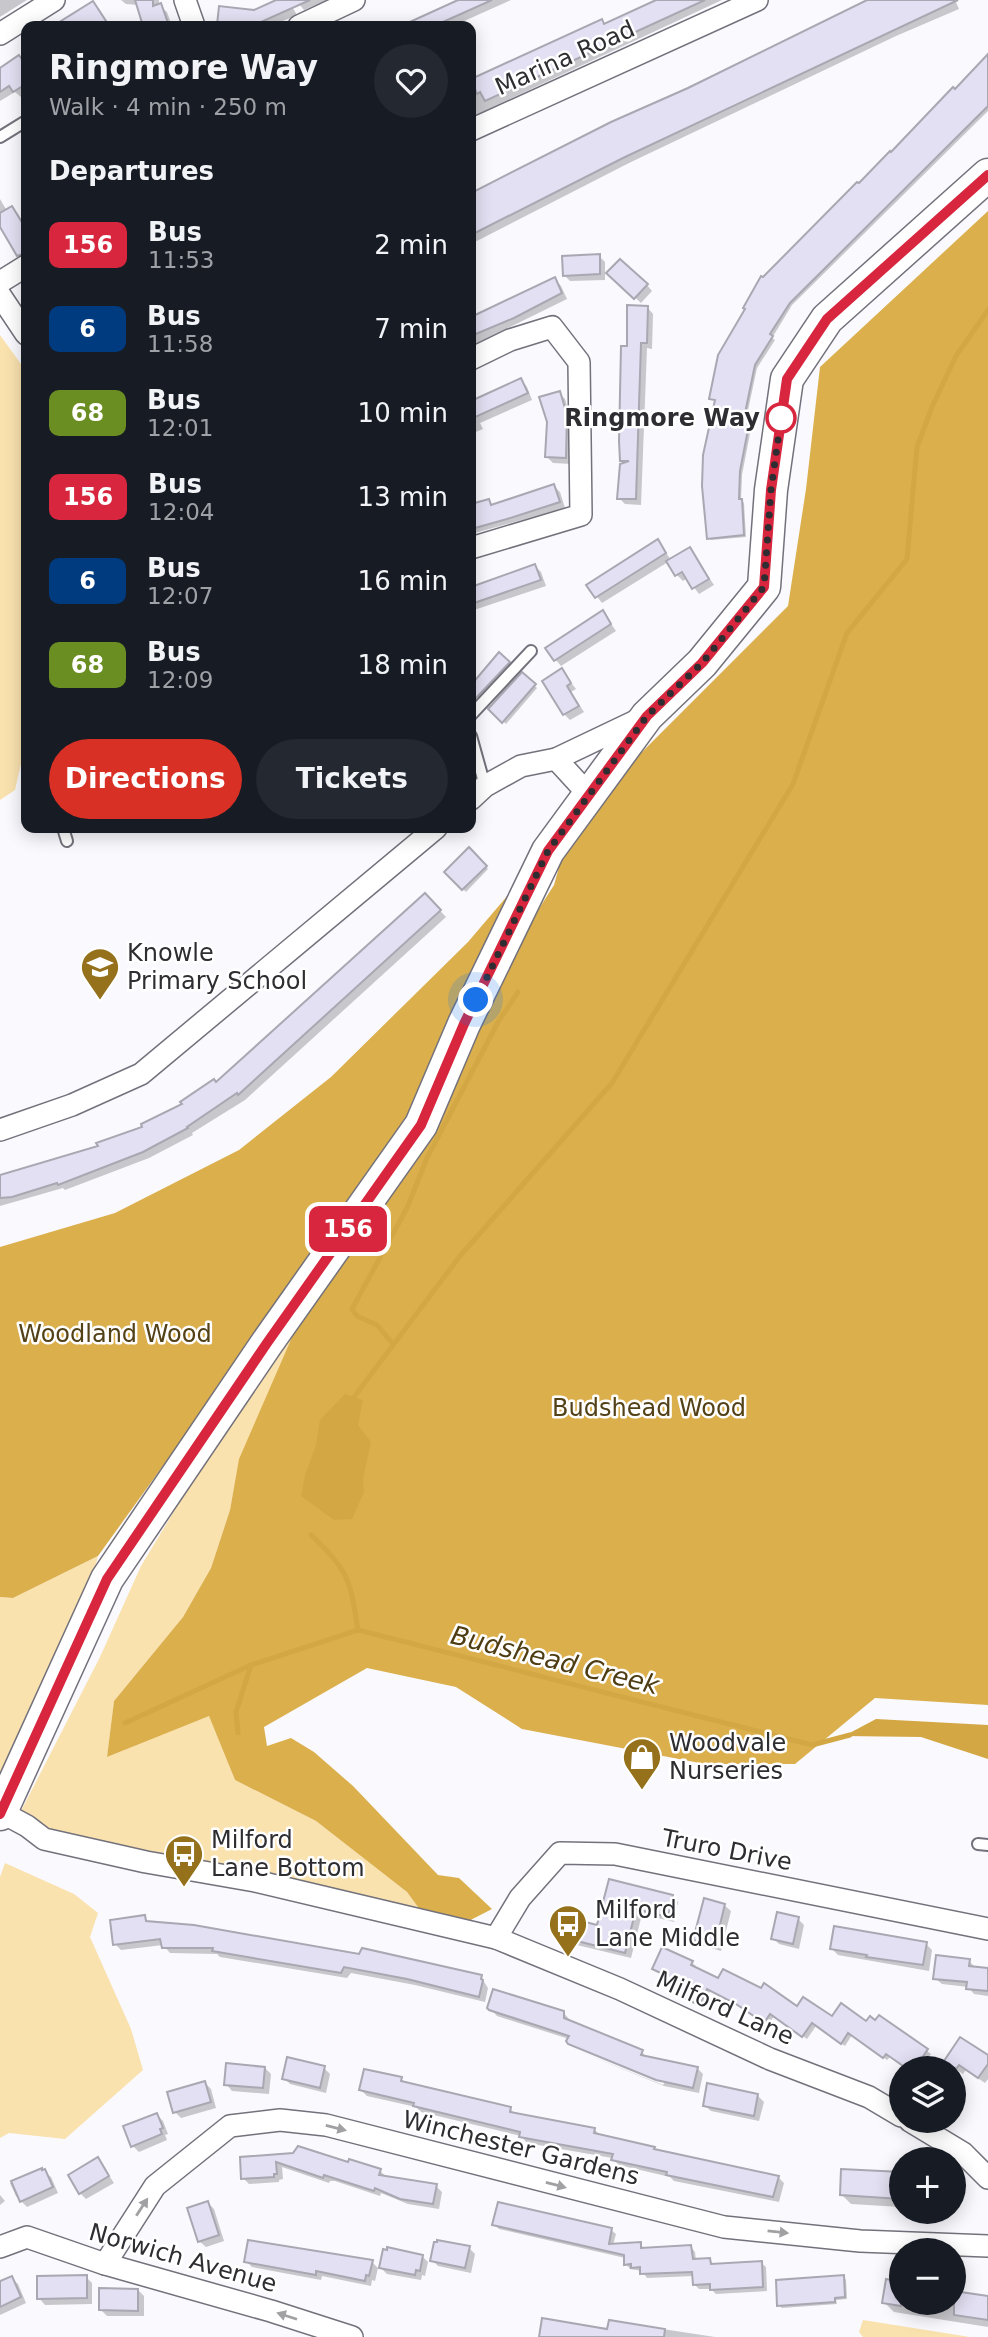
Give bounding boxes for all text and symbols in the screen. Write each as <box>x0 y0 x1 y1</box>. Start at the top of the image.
street label: Marina Road <box>491 15 639 101</box>
button: heart <box>374 44 448 118</box>
text: Ringmore Way <box>49 48 318 87</box>
text: Walk · 4 min · 250 m <box>49 94 287 120</box>
text: Departures <box>49 156 214 186</box>
text: Bus <box>148 217 202 247</box>
text: 2 min <box>374 230 448 260</box>
text: 156 <box>63 231 113 259</box>
text: 11:53 <box>148 247 214 273</box>
text: Bus <box>147 301 201 331</box>
text: 7 min <box>374 314 448 344</box>
text: 6 <box>79 315 96 343</box>
text: 11:58 <box>147 331 213 357</box>
text: Bus <box>147 385 201 415</box>
text: 10 min <box>358 398 448 428</box>
text: 68 <box>71 399 104 427</box>
marker: Ringmore Way <box>766 403 796 433</box>
place label: Ringmore Way <box>564 404 760 432</box>
text: 12:01 <box>147 415 213 441</box>
text: Bus <box>148 469 202 499</box>
text: 13 min <box>358 482 448 512</box>
text: 156 <box>63 483 113 511</box>
text: 12:04 <box>148 499 214 525</box>
text: Bus <box>147 553 201 583</box>
text: 16 min <box>358 566 448 596</box>
text: 6 <box>79 567 96 595</box>
text: 12:07 <box>147 583 213 609</box>
text: Bus <box>147 637 201 667</box>
text: 18 min <box>358 650 448 680</box>
text: 68 <box>71 651 104 679</box>
text: 12:09 <box>147 667 213 693</box>
button: Directions <box>49 739 242 819</box>
button: Tickets <box>256 739 448 819</box>
place label: Knowle Primary School <box>127 939 307 995</box>
school or university icon: Knowle Primary School <box>79 946 121 1001</box>
your location <box>458 982 493 1017</box>
line badge: 156 <box>308 1206 388 1252</box>
text: 156 <box>323 1215 373 1243</box>
park label: Woodland Wood <box>18 1320 212 1348</box>
park label: Budshead Wood <box>552 1394 746 1422</box>
water label: Budshead Creek <box>448 1620 663 1701</box>
place label: Woodvale Nurseries <box>669 1729 786 1785</box>
shop icon: Woodvale Nurseries <box>621 1736 663 1791</box>
street label: Truro Drive <box>659 1823 794 1876</box>
place label: Milford Lane Bottom <box>211 1826 365 1882</box>
bus stop icon: Milford Lane Bottom <box>163 1833 205 1888</box>
place label: Milford Lane Middle <box>595 1896 740 1952</box>
bus stop icon: Milford Lane Middle <box>547 1903 589 1958</box>
street label: Milford Lane <box>652 1965 798 2051</box>
map controls <box>889 2056 966 2315</box>
button: layers <box>889 2056 966 2133</box>
street label: Winchester Gardens <box>400 2105 642 2191</box>
one-way arrow <box>325 2123 347 2134</box>
button: + <box>889 2147 966 2224</box>
one-way arrow <box>546 2180 567 2190</box>
one-way arrow <box>135 2197 148 2217</box>
street label: Norwich Avenue <box>86 2218 280 2298</box>
one-way arrow <box>767 2227 789 2238</box>
button: − <box>889 2238 966 2315</box>
one-way arrow <box>276 2310 297 2321</box>

